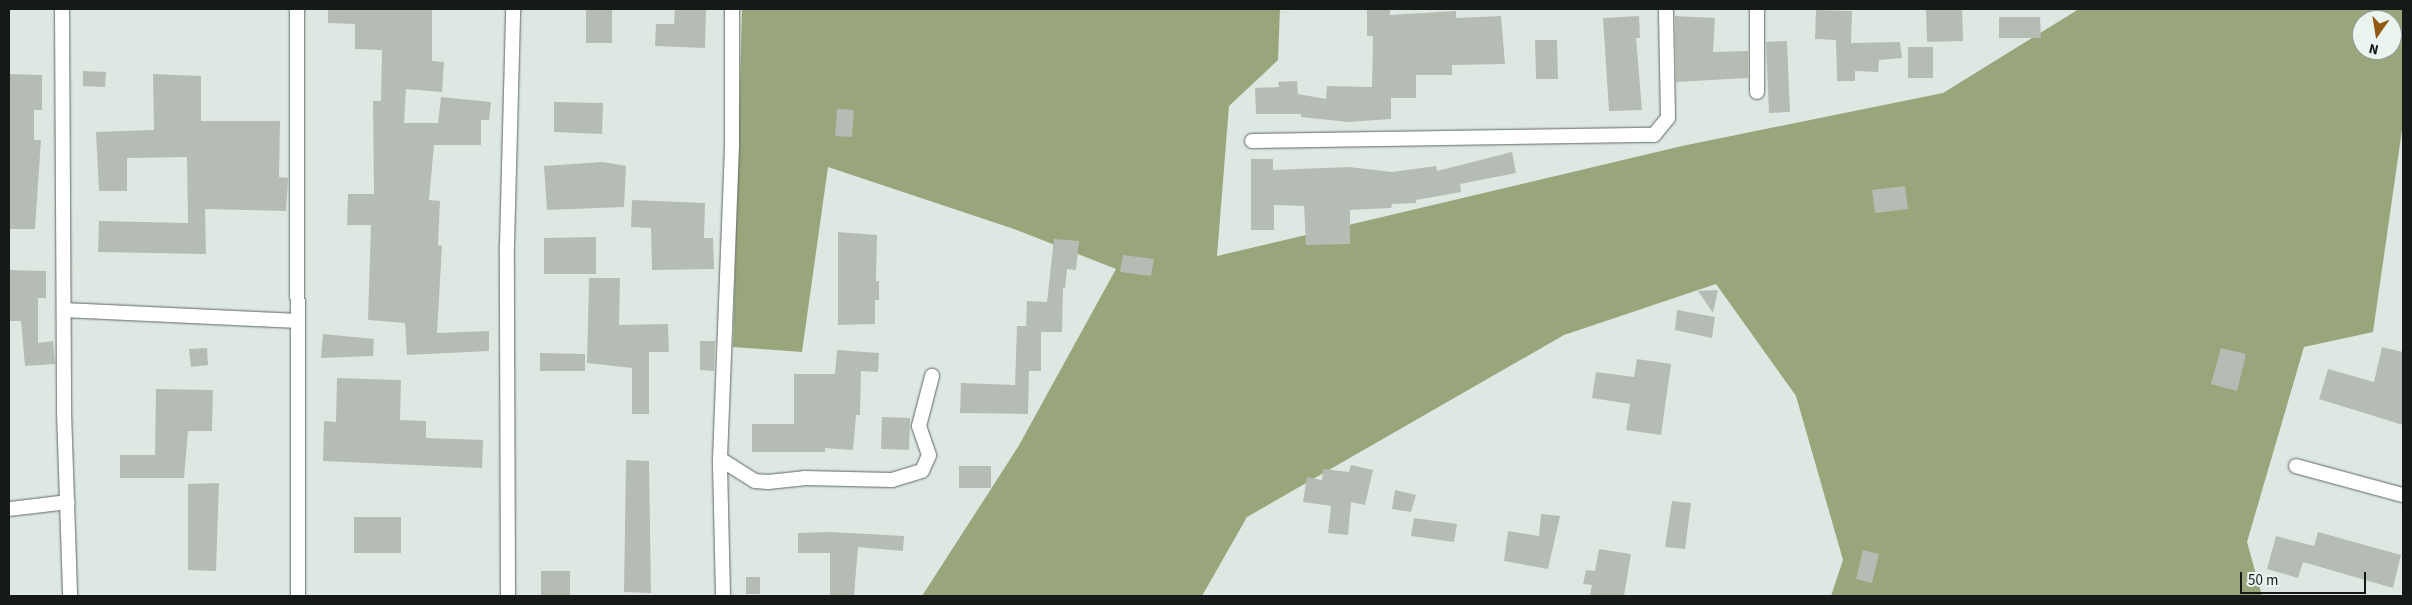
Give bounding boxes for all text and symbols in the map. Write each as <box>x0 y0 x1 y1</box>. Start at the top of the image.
north arrow <box>2352 10 2402 60</box>
text: N <box>2367 38 2381 59</box>
scale bar <box>2242 562 2368 594</box>
text: 50 m <box>2248 570 2278 591</box>

